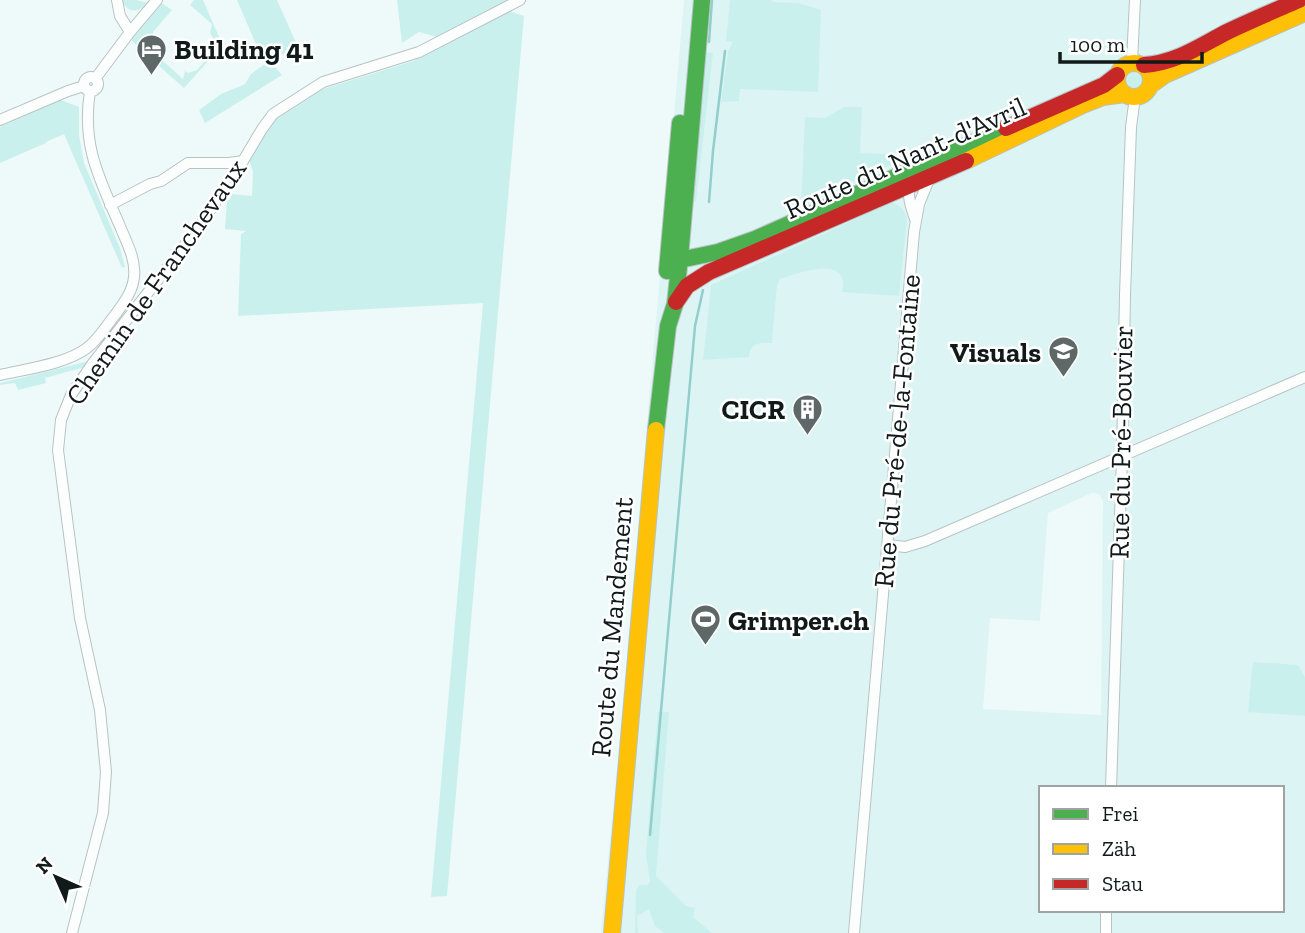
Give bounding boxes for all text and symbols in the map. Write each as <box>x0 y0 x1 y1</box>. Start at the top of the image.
scale bar <box>1060 21 1202 65</box>
hotel icon: Building 41 <box>134 32 168 76</box>
text: 100 m <box>1070 32 1125 57</box>
place label: Building 41 <box>174 33 314 66</box>
street label: Route du Nant-d'Avril <box>779 90 1031 226</box>
street label: Chemin de Franchevaux <box>59 153 253 411</box>
street label: Rue du Pré-de-la-Fontaine <box>867 273 927 589</box>
street label: Rue du Pré-Bouvier <box>1102 325 1140 559</box>
school or university icon: Visuals <box>1047 335 1081 379</box>
place label: Visuals <box>950 336 1041 369</box>
building icon: CICR <box>791 392 825 436</box>
place label: CICR <box>722 393 785 426</box>
street label: Route du Mandement <box>584 495 640 758</box>
sports icon: Grimper.ch <box>688 603 722 647</box>
place label: Grimper.ch <box>728 604 869 637</box>
legend <box>1039 786 1284 912</box>
text: Frei <box>1102 801 1138 826</box>
text: Zäh <box>1102 836 1136 861</box>
north arrow <box>21 842 91 912</box>
text: N <box>31 852 58 879</box>
text: Stau <box>1102 871 1143 896</box>

